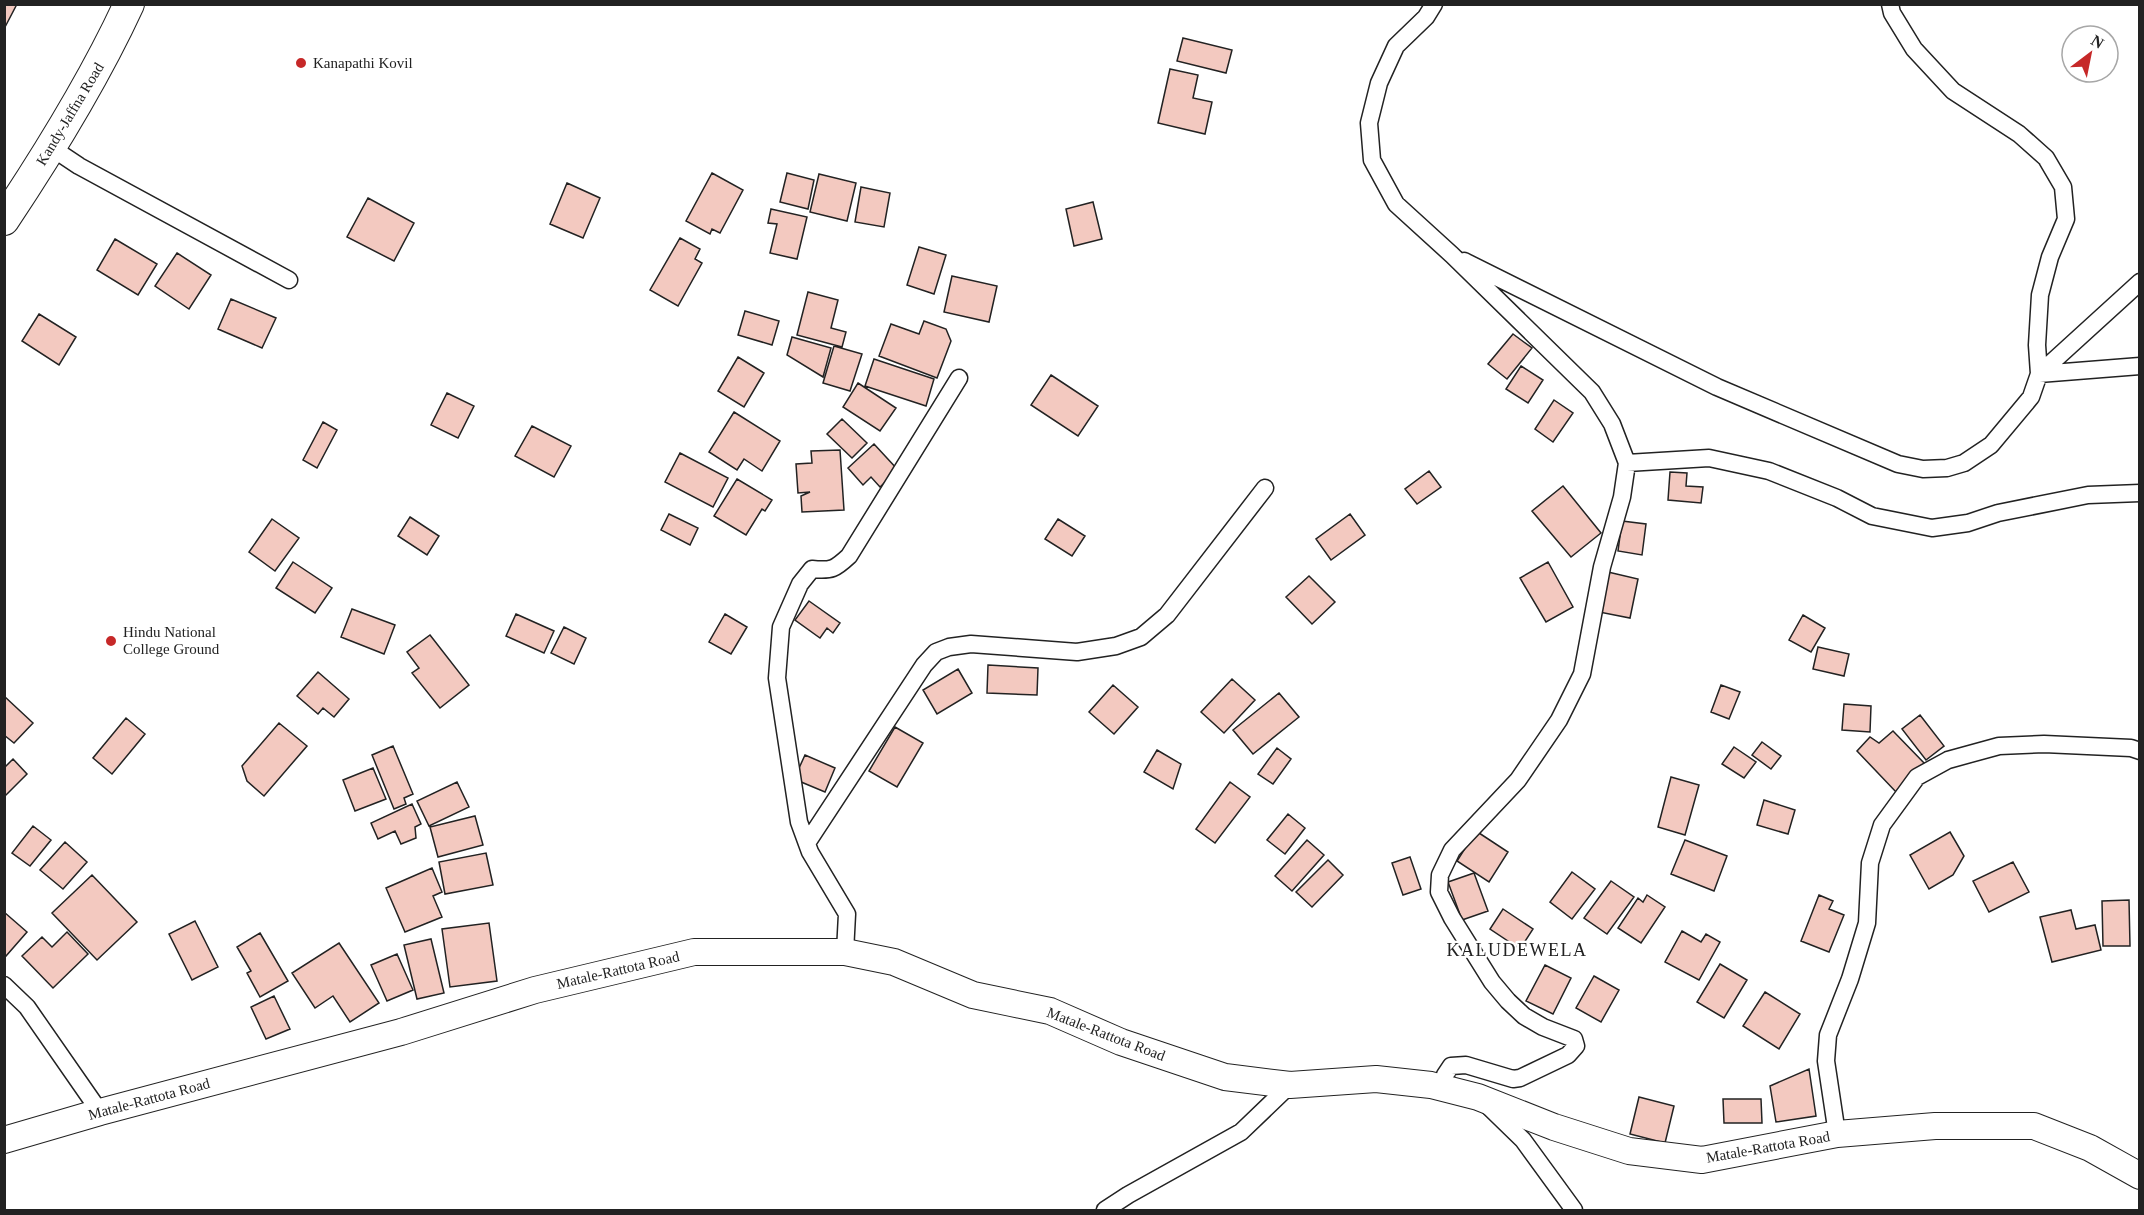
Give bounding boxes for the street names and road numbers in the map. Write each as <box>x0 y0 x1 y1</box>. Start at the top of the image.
street label: Kandy-Jaffna Road <box>33 59 107 168</box>
street label: Matale-Rattota Road <box>555 948 681 992</box>
street label: Matale-Rattota Road <box>1045 1004 1168 1064</box>
street label: Matale-Rattota Road <box>86 1075 212 1123</box>
street label: Matale-Rattota Road <box>1705 1128 1832 1166</box>

